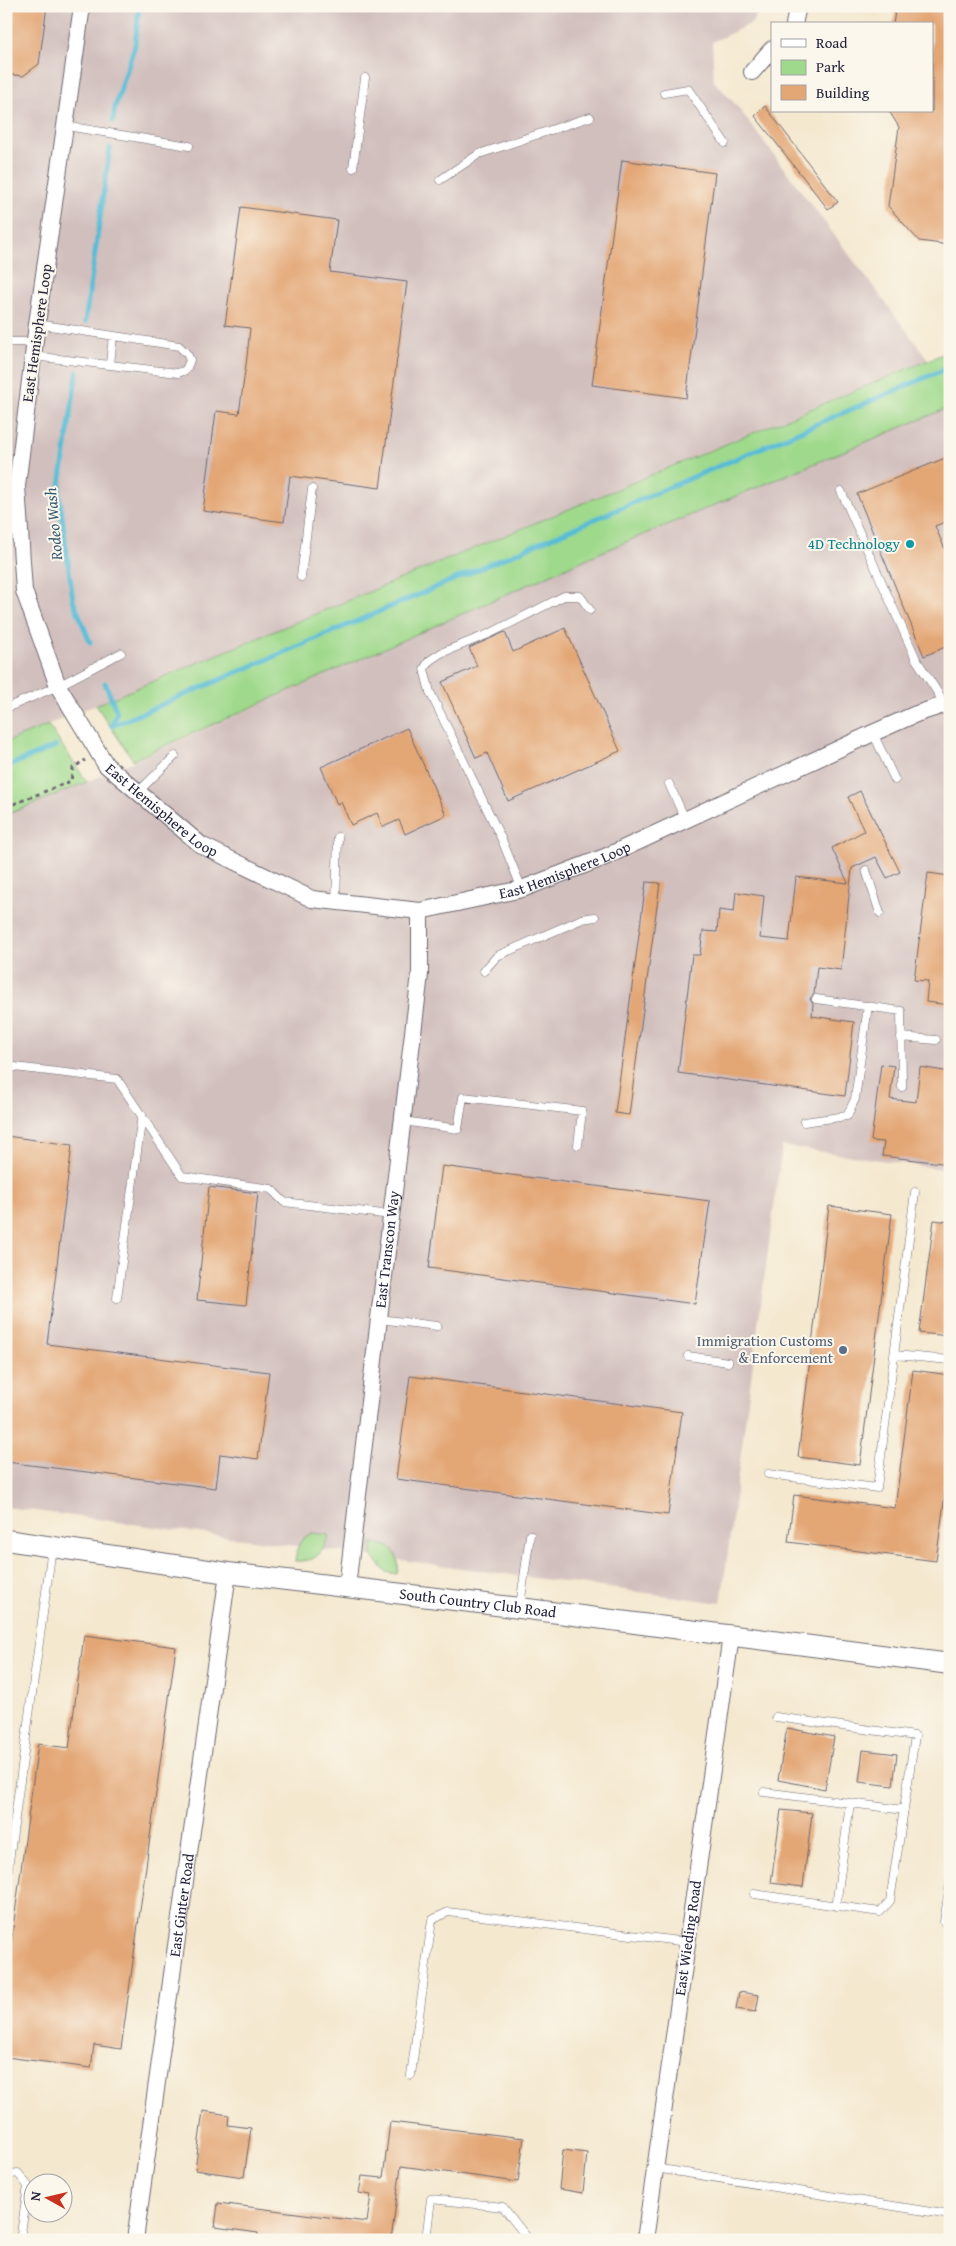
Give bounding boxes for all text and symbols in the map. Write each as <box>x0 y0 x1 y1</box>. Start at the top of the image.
legend <box>771 22 934 112</box>
text: Road <box>816 32 847 53</box>
text: Park <box>816 56 845 77</box>
text: Building <box>816 82 870 103</box>
street label: East Hemisphere Loop <box>16 263 57 403</box>
water label: Rodeo Wash <box>38 487 68 562</box>
place label: 4D Technology <box>808 533 901 554</box>
marker: 4D Technology <box>904 538 916 550</box>
street label: East Hemisphere Loop <box>101 758 222 862</box>
street label: East Hemisphere Loop <box>497 836 634 904</box>
street label: East Transcon Way <box>369 1189 404 1309</box>
place label: Immigration Customs & Enforcement <box>697 1330 834 1368</box>
marker: Immigration Customs & Enforcement <box>837 1344 849 1356</box>
street label: South Country Club Road <box>398 1583 557 1623</box>
street label: East Ginter Road <box>164 1852 199 1958</box>
street label: East Wieding Road <box>669 1879 706 1997</box>
north arrow <box>22 2174 72 2224</box>
text: N <box>25 2190 46 2202</box>

